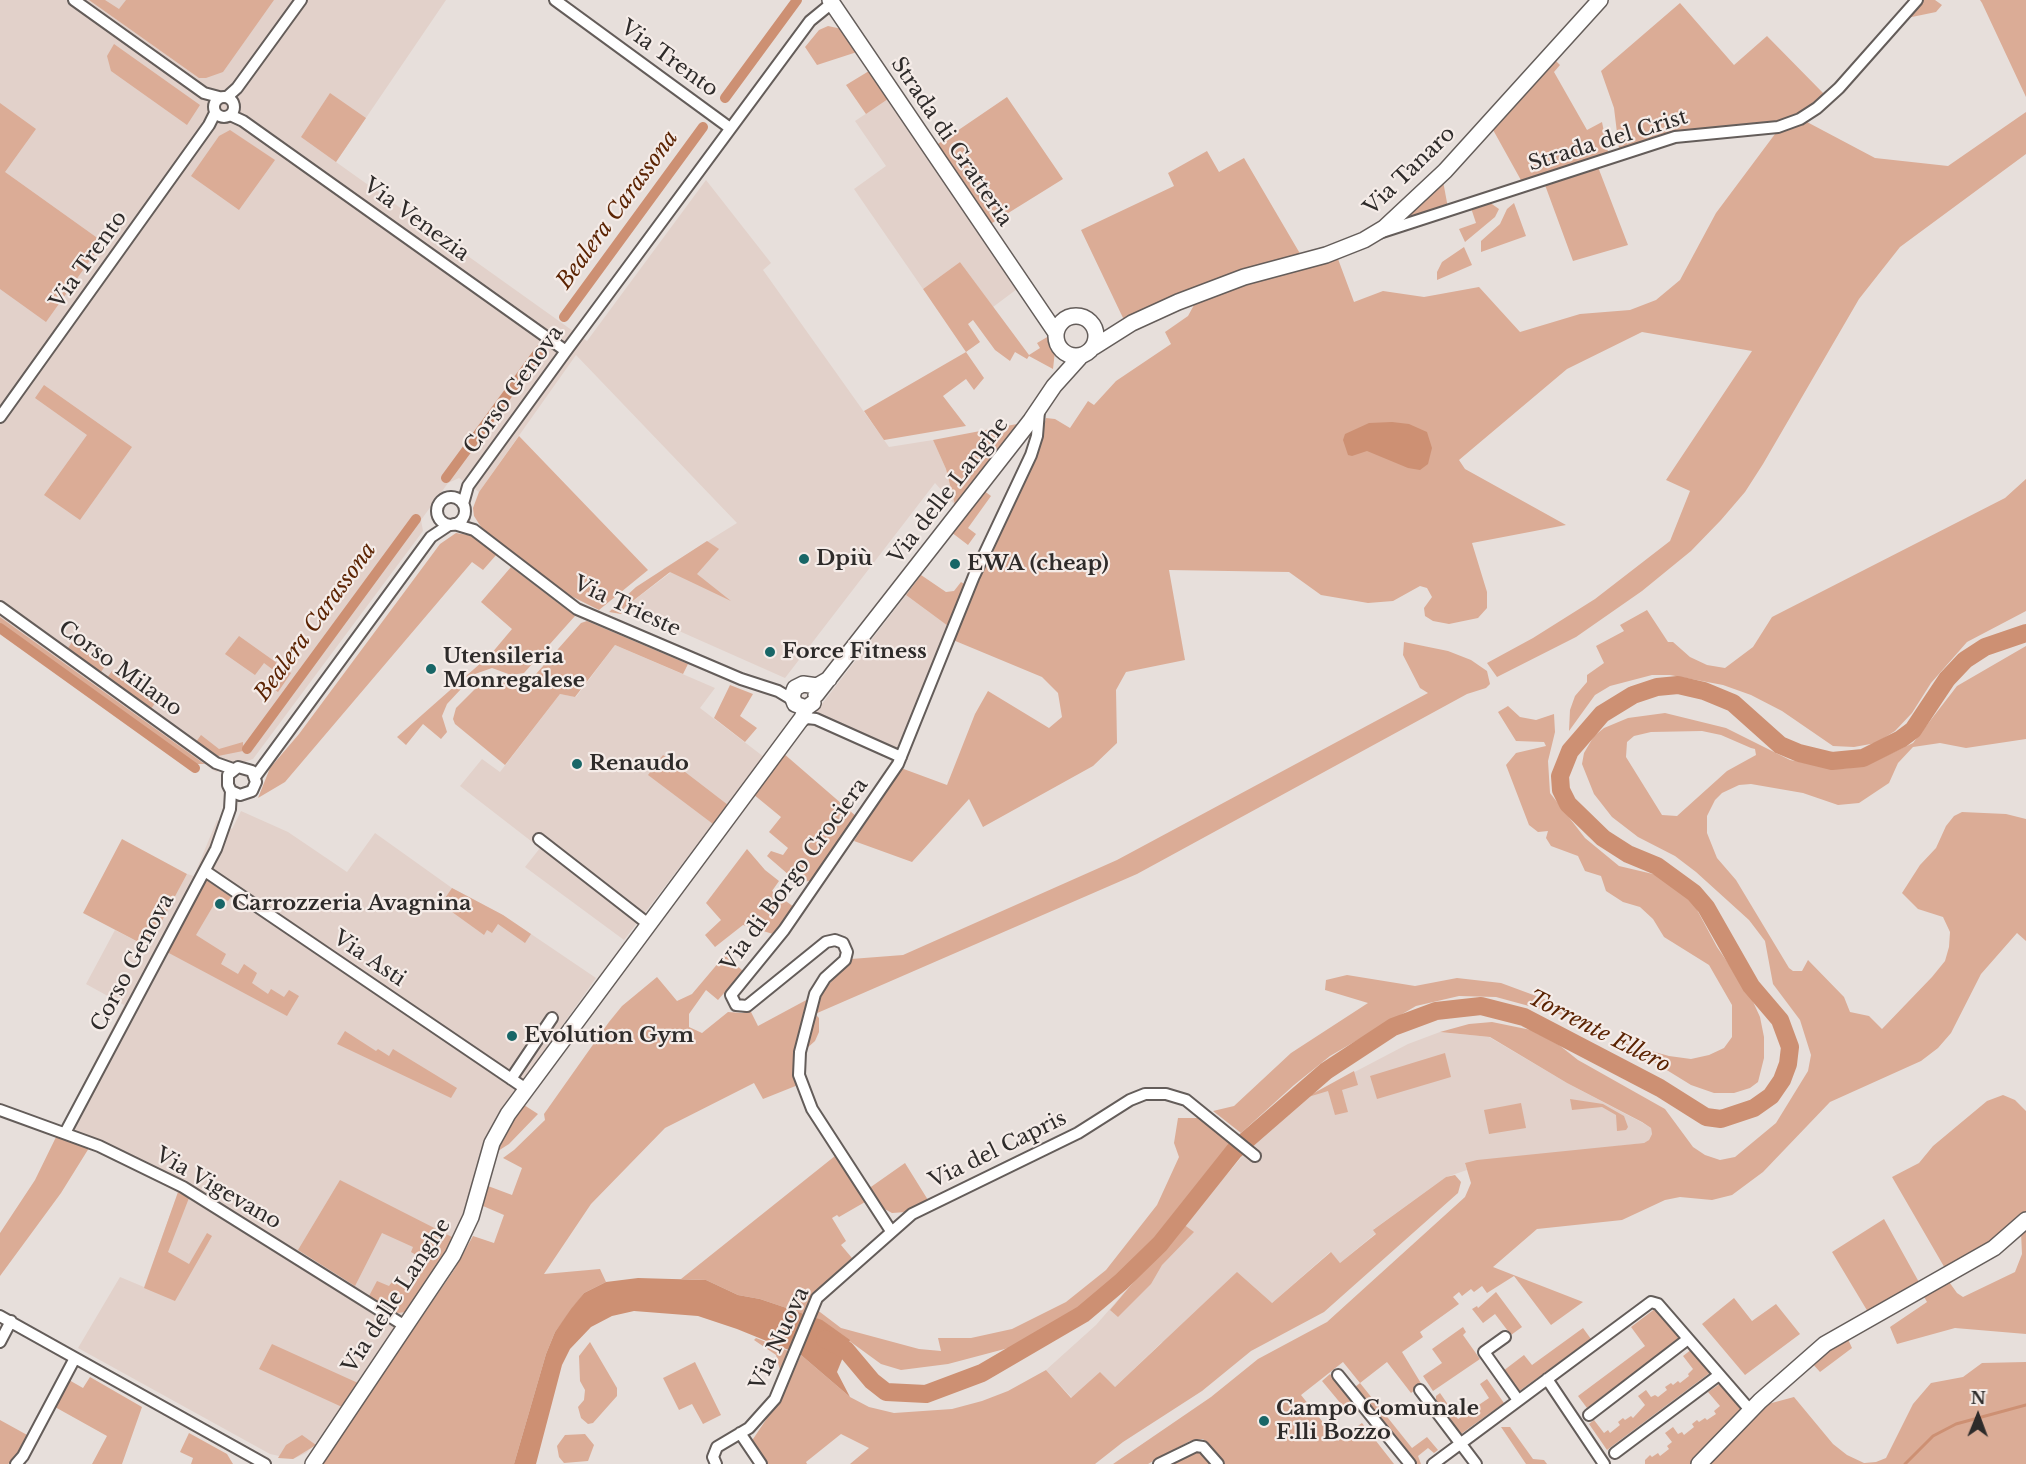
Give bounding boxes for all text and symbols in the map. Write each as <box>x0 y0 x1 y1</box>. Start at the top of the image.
street label: Via Trento <box>615 15 723 103</box>
street label: Strada di Gratteria <box>885 53 1017 231</box>
street label: Strada del Crist <box>1525 105 1691 177</box>
street label: Via Tanaro <box>1359 121 1461 221</box>
water label: Bealera Carassona <box>552 126 684 294</box>
street label: Via Venezia <box>358 173 474 267</box>
street label: Via Trento <box>45 206 133 314</box>
street label: Corso Genova <box>459 321 569 459</box>
street label: Via delle Langhe <box>884 413 1014 569</box>
water label: Bealera Carassona <box>250 538 382 706</box>
place label: Dpiù <box>816 546 872 572</box>
place label: EWA (cheap) <box>967 551 1109 577</box>
marker: Dpiù <box>797 552 811 566</box>
marker: EWA (cheap) <box>948 557 962 571</box>
street label: Via Trieste <box>569 571 685 643</box>
street label: Corso Milano <box>53 616 187 722</box>
place label: Force Fitness <box>782 639 927 665</box>
place label: Utensileria Monregalese <box>443 644 585 694</box>
marker: Force Fitness <box>763 645 777 659</box>
marker: Utensileria Monregalese <box>424 662 438 676</box>
place label: Renaudo <box>589 751 689 777</box>
marker: Renaudo <box>570 757 584 771</box>
street label: Via di Borgo Crociera <box>716 773 874 977</box>
street label: Corso Genova <box>86 890 180 1036</box>
place label: Carrozzeria Avagnina <box>232 891 471 917</box>
marker: Carrozzeria Avagnina <box>213 897 227 911</box>
street label: Via Asti <box>328 926 410 992</box>
water label: Torrente Ellero <box>1524 985 1674 1079</box>
place label: Evolution Gym <box>524 1023 694 1049</box>
marker: Evolution Gym <box>505 1029 519 1043</box>
street label: Via del Capris <box>925 1106 1071 1194</box>
street label: Via Vigevano <box>151 1143 285 1235</box>
street label: Via delle Langhe <box>338 1214 456 1378</box>
street label: Via Nuova <box>745 1283 815 1395</box>
north arrow <box>1948 1386 2008 1446</box>
text: N <box>1971 1388 1986 1408</box>
place label: Campo Comunale F.lli Bozzo <box>1276 1396 1479 1446</box>
marker: Campo Comunale F.lli Bozzo <box>1257 1414 1271 1428</box>

